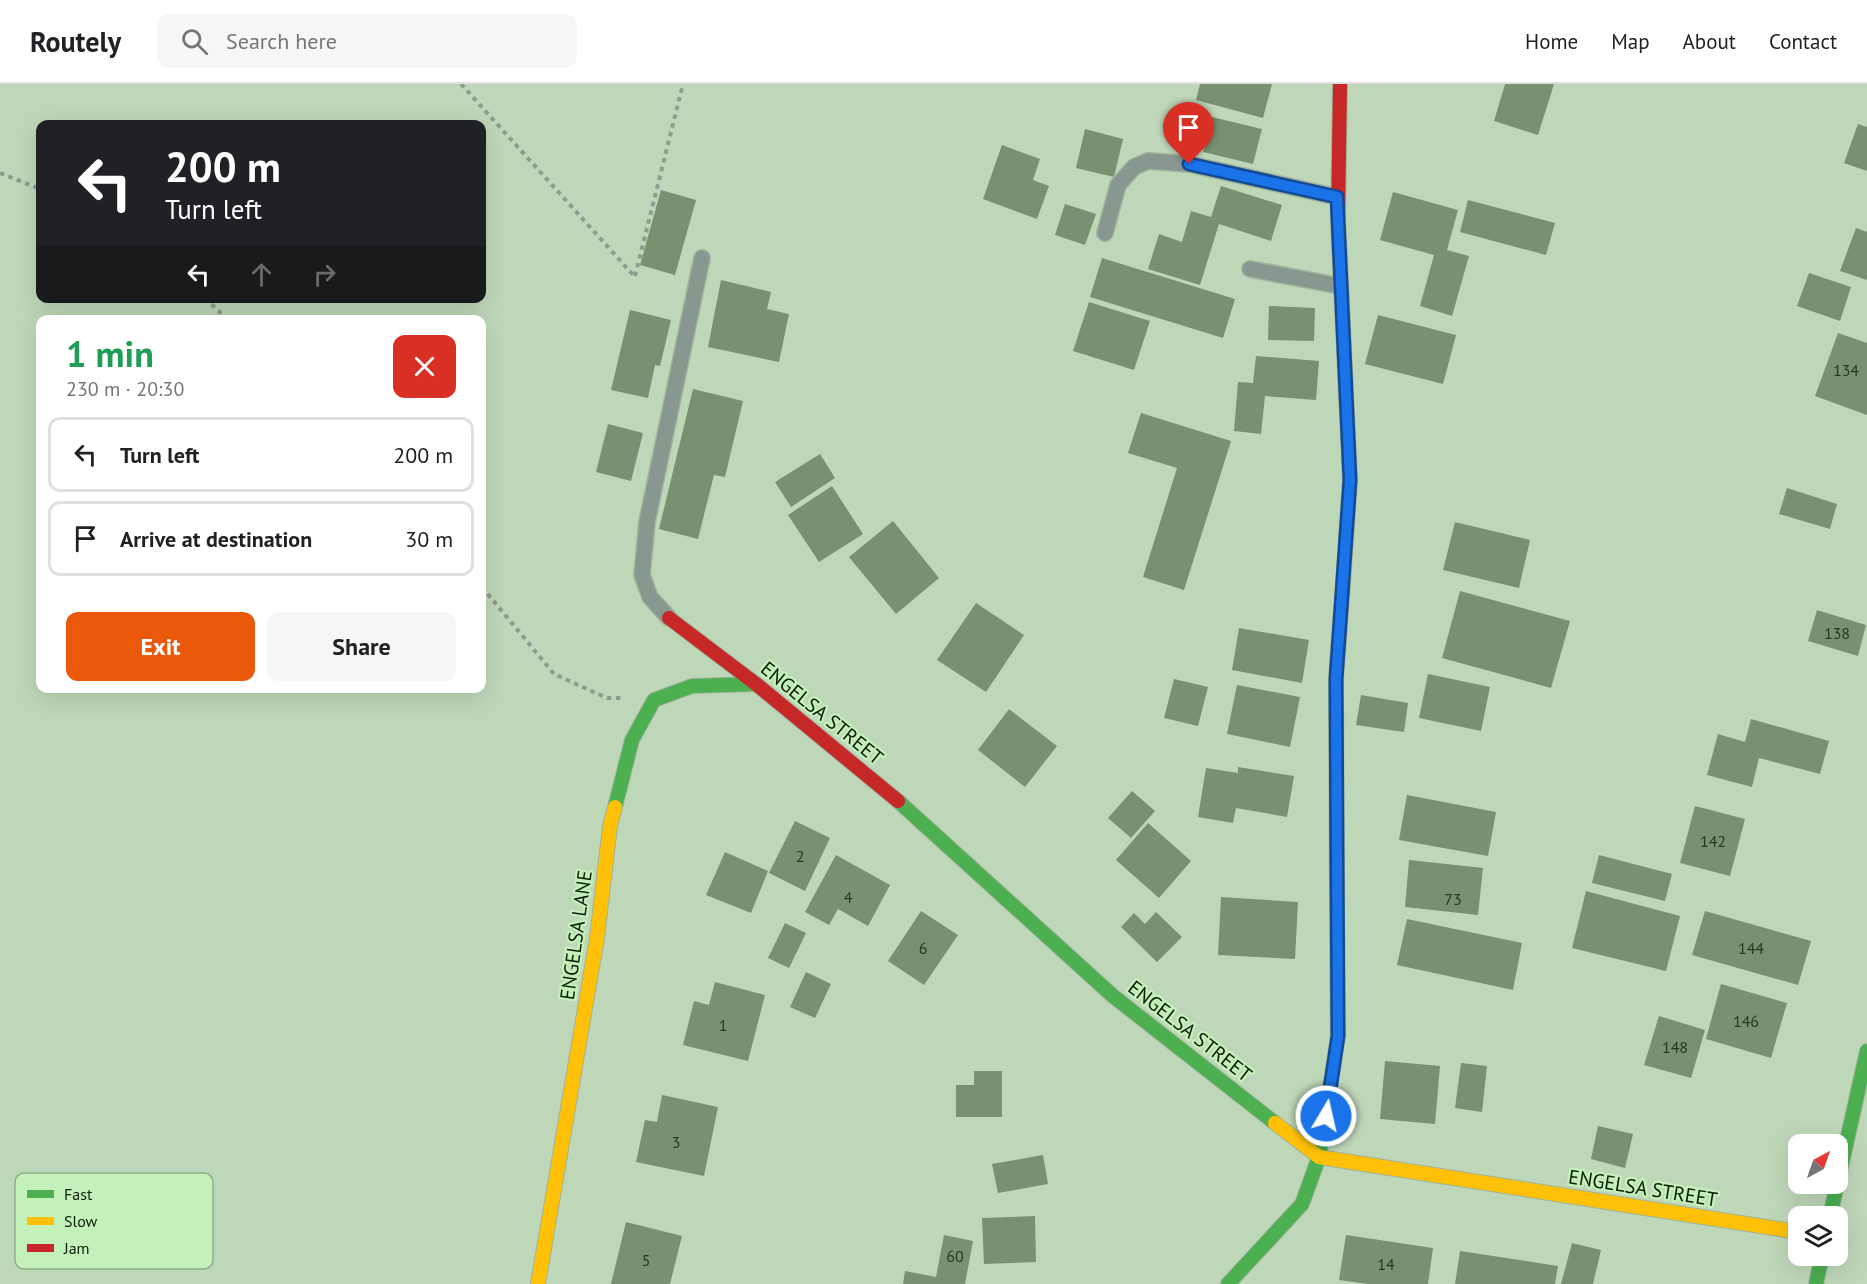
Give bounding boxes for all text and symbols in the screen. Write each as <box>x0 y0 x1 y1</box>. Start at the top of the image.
search box <box>157 14 577 68</box>
text: Routely <box>30 23 121 60</box>
icon: search <box>178 25 211 58</box>
text: Search here <box>226 27 337 55</box>
text: Home <box>1525 28 1578 55</box>
text: Map <box>1611 28 1650 55</box>
text: About <box>1683 28 1736 55</box>
text: Contact <box>1769 28 1837 55</box>
pin <box>1163 102 1214 164</box>
icon: arrive <box>1172 111 1205 144</box>
text: 200 m <box>165 139 281 194</box>
icon: left <box>66 144 144 222</box>
text: Turn left <box>165 192 262 226</box>
icon: left <box>182 258 215 291</box>
icon: ahead <box>245 258 278 291</box>
icon: right <box>308 258 341 291</box>
text: 1 min <box>66 330 154 377</box>
button: close <box>393 335 456 398</box>
house number: 134 <box>1833 360 1859 380</box>
text: 230 m · 20:30 <box>66 376 184 402</box>
icon: left <box>69 438 102 471</box>
text: Turn left <box>120 441 200 469</box>
text: 200 m <box>393 441 453 469</box>
icon: arrive <box>69 522 102 555</box>
text: Arrive at destination <box>120 525 312 553</box>
text: 30 m <box>405 525 453 553</box>
button: Exit <box>66 612 255 681</box>
button: Share <box>267 612 456 681</box>
house number: 138 <box>1824 623 1850 643</box>
street label: ENGELSA STREET <box>755 656 889 770</box>
house number: 142 <box>1700 831 1726 851</box>
house number: 2 <box>796 846 804 866</box>
street label: ENGELSA LANE <box>554 868 598 1002</box>
house number: 4 <box>844 887 853 907</box>
house number: 73 <box>1444 889 1462 909</box>
house number: 6 <box>919 938 927 958</box>
house number: 144 <box>1738 938 1764 958</box>
street label: ENGELSA STREET <box>1123 974 1257 1088</box>
house number: 146 <box>1733 1011 1759 1031</box>
house number: 1 <box>719 1015 727 1035</box>
house number: 148 <box>1662 1037 1688 1057</box>
position arrow <box>1294 1084 1358 1148</box>
house number: 3 <box>672 1132 680 1152</box>
north arrow <box>1788 1134 1848 1194</box>
map controls <box>1788 1134 1848 1266</box>
street label: ENGELSA STREET <box>1567 1163 1719 1213</box>
legend <box>15 1173 213 1269</box>
text: Fast <box>64 1184 93 1204</box>
button: layers <box>1788 1206 1848 1266</box>
text: Slow <box>64 1211 98 1231</box>
text: Jam <box>63 1238 90 1258</box>
house number: 60 <box>946 1246 964 1266</box>
house number: 5 <box>642 1250 650 1270</box>
house number: 14 <box>1377 1254 1395 1274</box>

